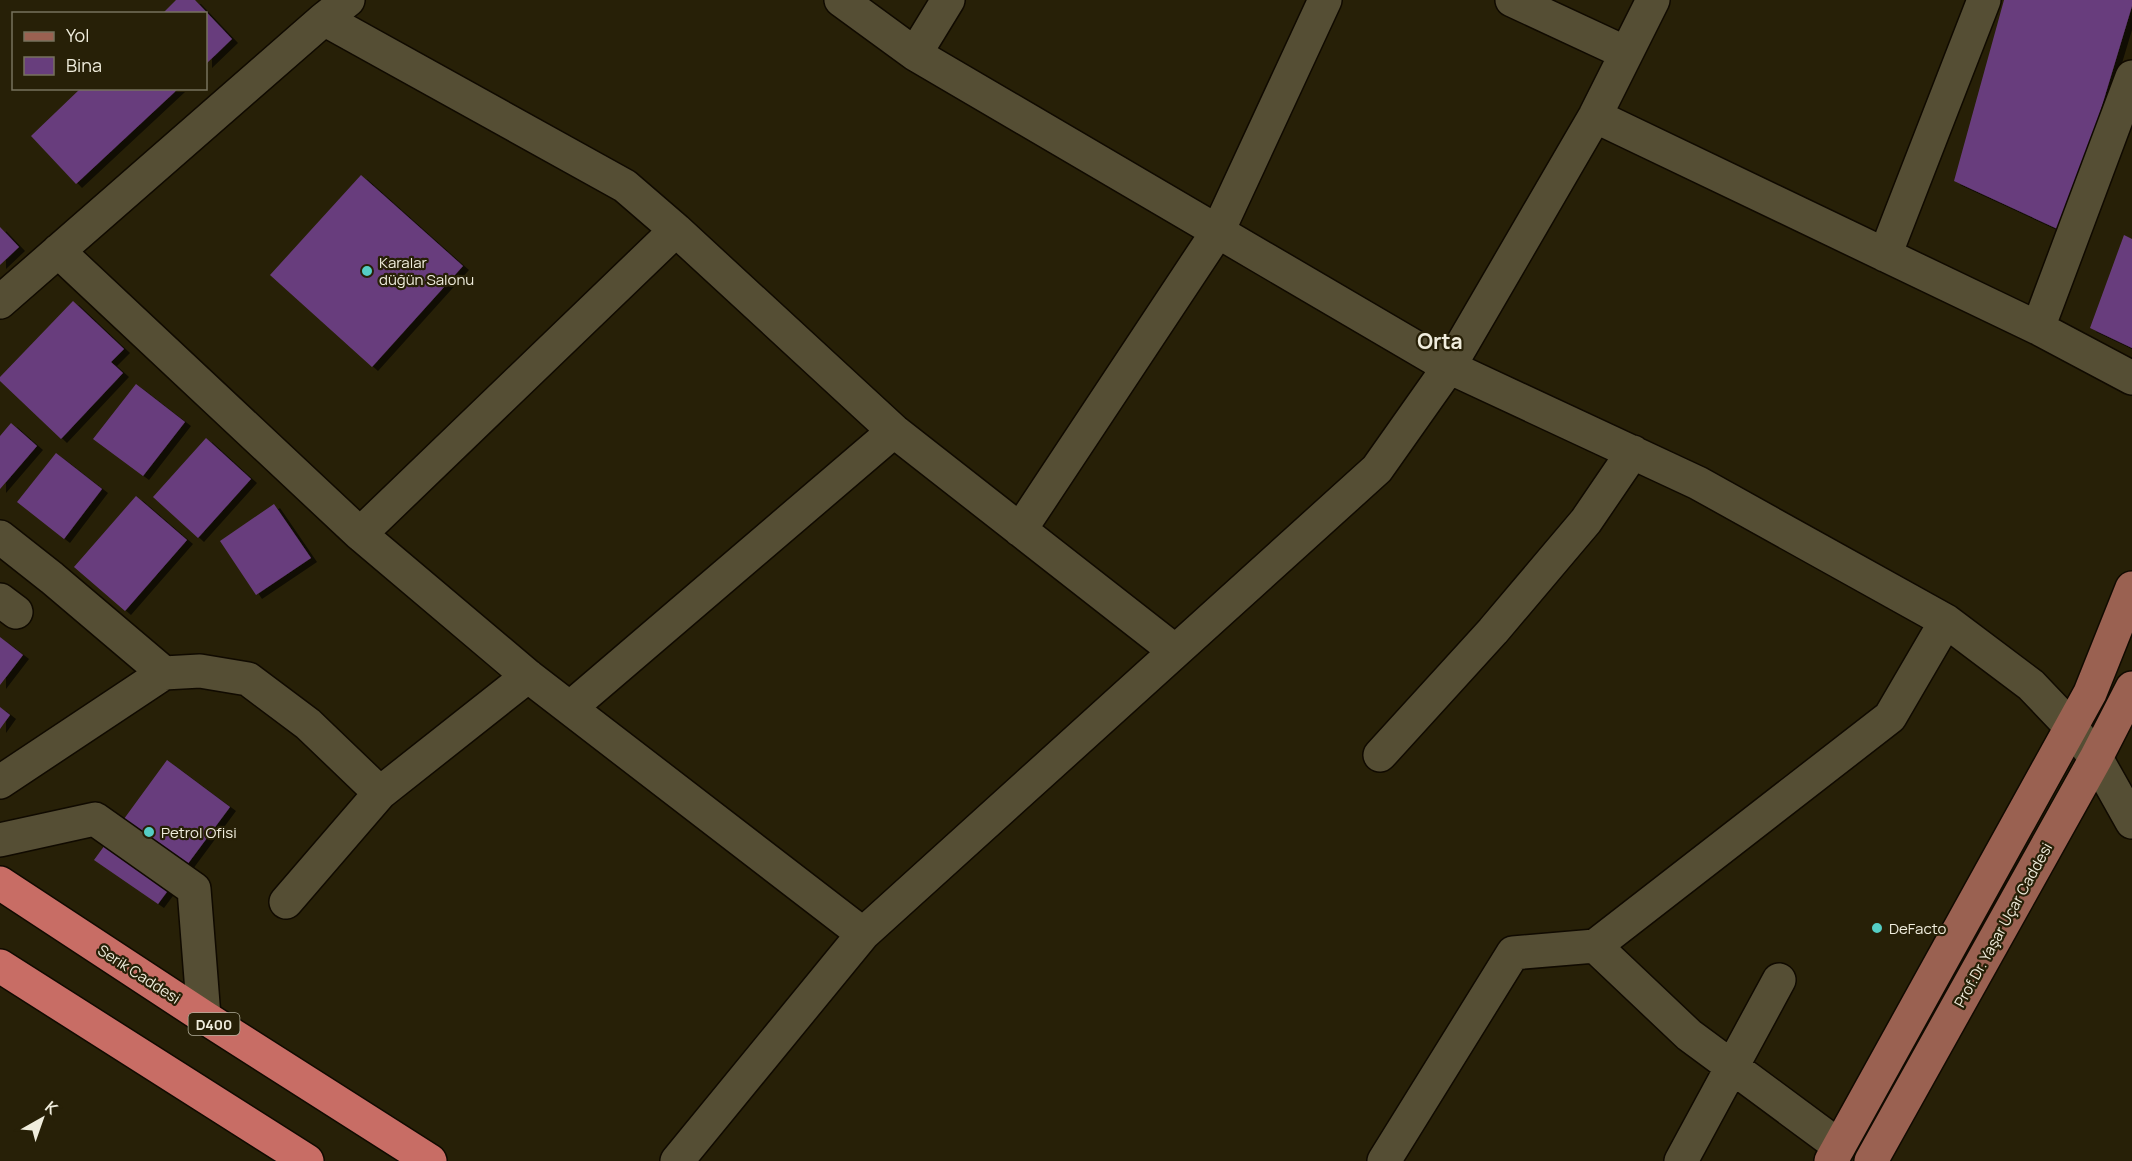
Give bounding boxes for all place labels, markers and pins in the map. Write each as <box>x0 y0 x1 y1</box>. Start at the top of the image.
place label: Karalar düğün Salonu <box>379 252 474 290</box>
marker: Karalar düğün Salonu <box>360 264 374 278</box>
place label: Petrol Ofisi <box>161 822 237 843</box>
marker: Petrol Ofisi <box>142 825 156 839</box>
place label: DeFacto <box>1889 918 1946 939</box>
marker: DeFacto <box>1870 921 1884 935</box>

